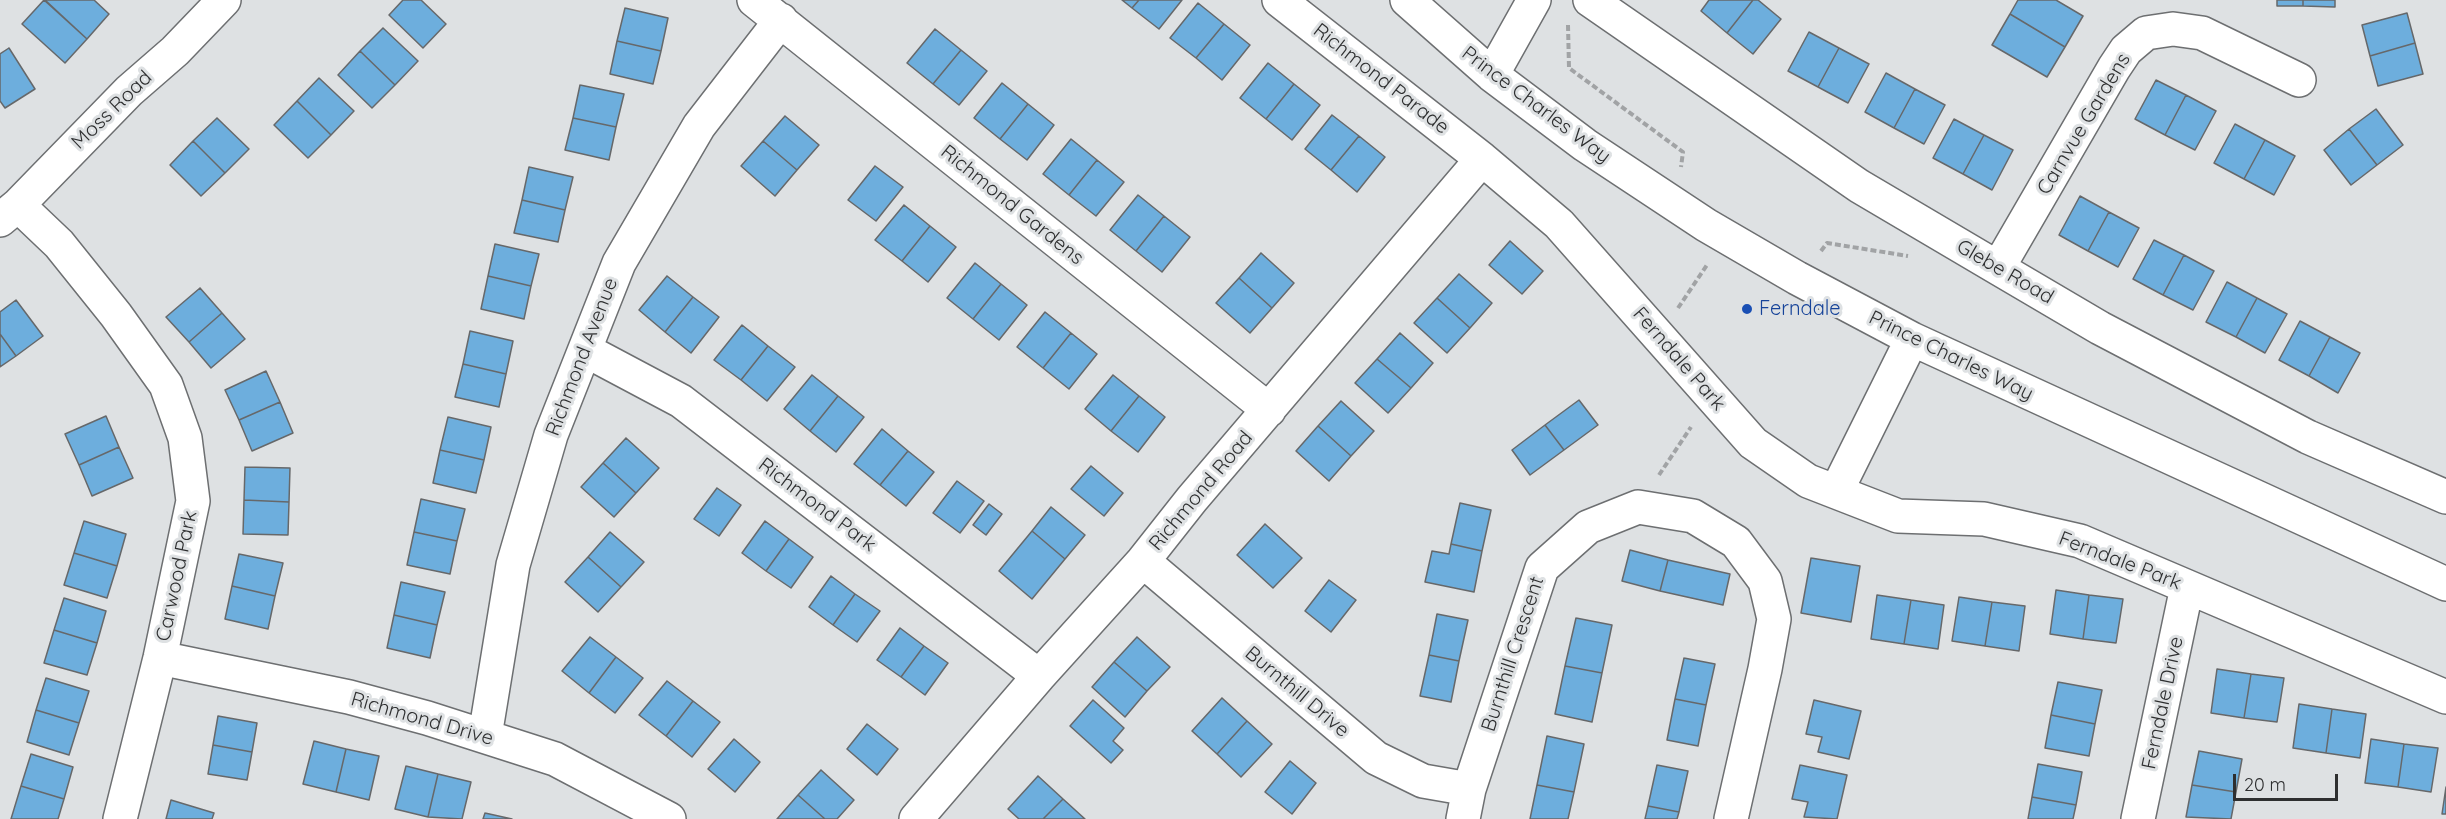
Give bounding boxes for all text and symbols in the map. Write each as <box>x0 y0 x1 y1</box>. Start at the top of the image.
street label: Richmond Parade <box>1308 19 1454 139</box>
street label: Prince Charles Way <box>1457 41 1615 169</box>
street label: Carnvue Gardens <box>2032 49 2136 199</box>
street label: Moss Road <box>67 66 157 154</box>
street label: Richmond Gardens <box>936 140 1088 270</box>
street label: Glebe Road <box>1952 235 2058 309</box>
street label: Richmond Avenue <box>541 275 623 439</box>
place label: Ferndale <box>1759 297 1841 321</box>
street label: Ferndale Park <box>1628 302 1730 416</box>
marker: Ferndale <box>1740 302 1754 316</box>
street label: Prince Charles Way <box>1865 306 2037 406</box>
street label: Richmond Road <box>1144 426 1258 556</box>
street label: Richmond Park <box>753 453 881 557</box>
street label: Carwood Park <box>151 508 203 644</box>
street label: Ferndale Park <box>2055 527 2185 595</box>
street label: Burnthill Crescent <box>1477 573 1549 735</box>
street label: Ferndale Drive <box>2137 634 2189 772</box>
street label: Burnthill Drive <box>1240 641 1354 743</box>
street label: Richmond Drive <box>348 687 496 751</box>
scale bar <box>2236 762 2341 800</box>
text: 20 m <box>2244 773 2286 796</box>

